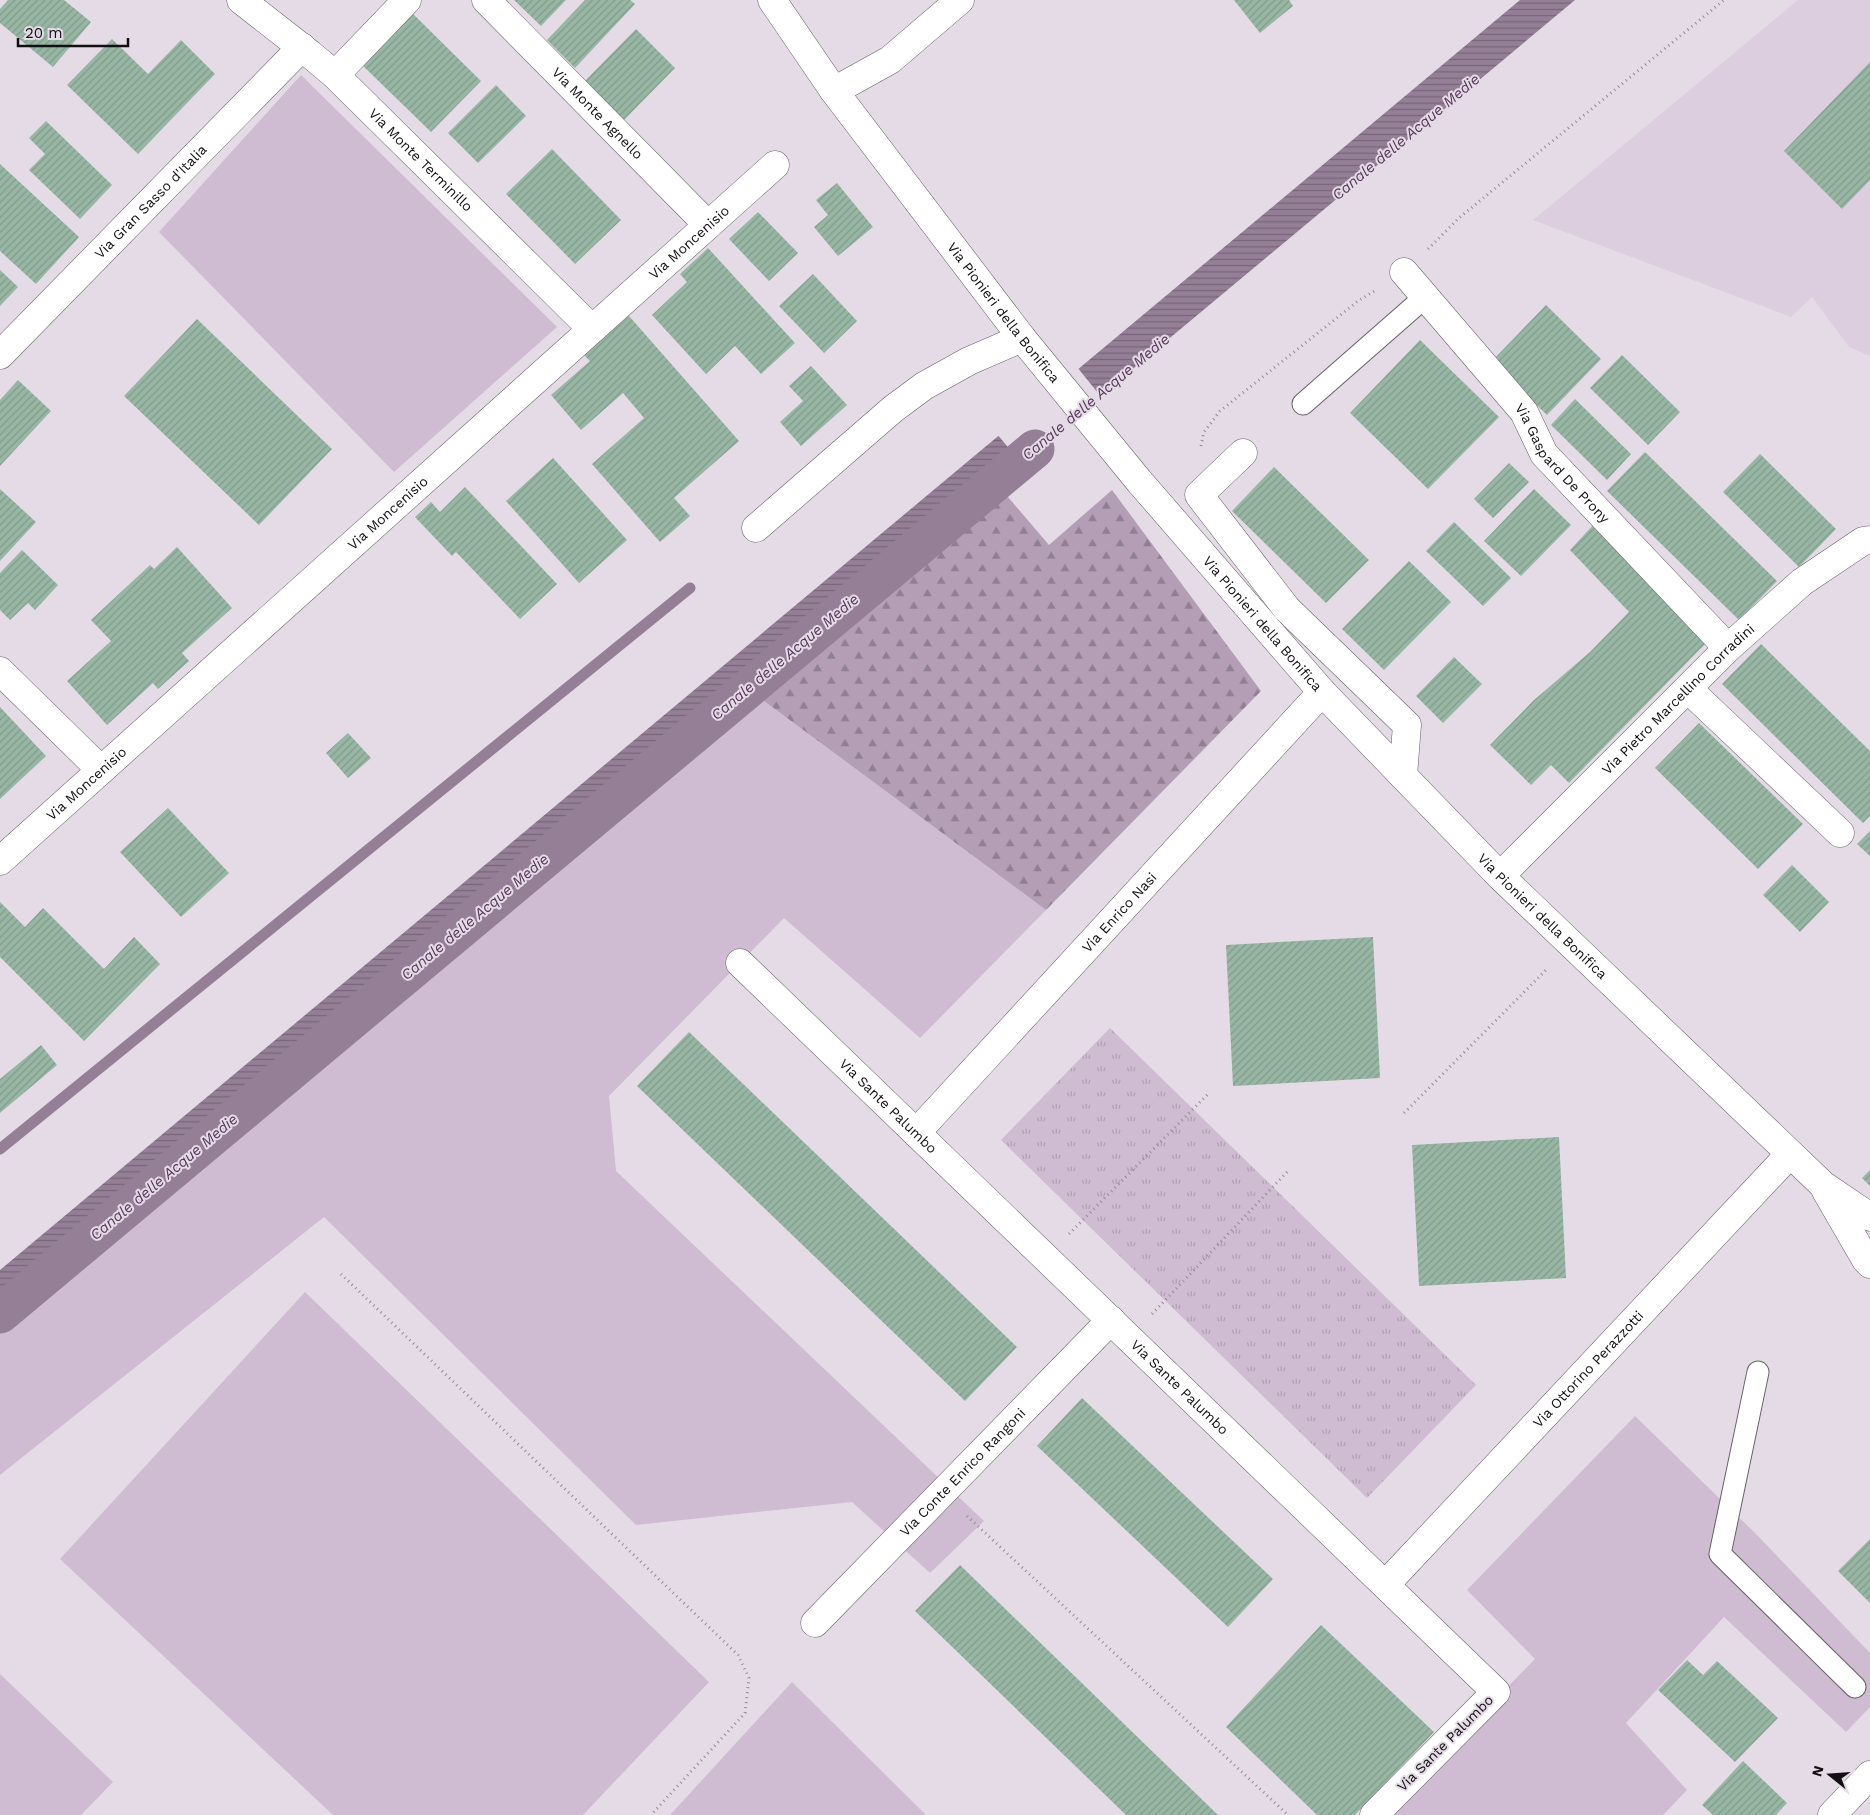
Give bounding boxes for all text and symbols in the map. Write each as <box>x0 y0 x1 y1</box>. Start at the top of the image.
scale bar <box>18 15 128 47</box>
text: 20 m <box>25 24 63 42</box>
street label: Via Monte Agnello <box>549 64 646 162</box>
water label: Canale delle Acque Medie <box>1329 70 1483 204</box>
street label: Via Monte Terminillo <box>366 105 476 215</box>
street label: Via Gran Sasso d'Italia <box>91 141 210 262</box>
street label: Via Moncenisio <box>646 202 732 282</box>
street label: Via Pionieri della Bonifica <box>944 239 1063 386</box>
water label: Canale delle Acque Medie <box>1019 330 1173 464</box>
street label: Via Gaspard De Prony <box>1512 400 1614 527</box>
street label: Via Moncenisio <box>344 473 431 553</box>
street label: Via Pionieri della Bonifica <box>1200 553 1326 694</box>
water label: Canale delle Acque Medie <box>708 590 862 724</box>
street label: Via Pietro Marcellino Corradini <box>1598 621 1757 778</box>
street label: Via Moncenisio <box>43 743 130 824</box>
water label: Canale delle Acque Medie <box>398 850 552 984</box>
street label: Via Pionieri della Bonifica <box>1475 850 1610 982</box>
street label: Via Enrico Nasi <box>1079 869 1160 955</box>
street label: Via Sante Palumbo <box>836 1055 940 1157</box>
water label: Canale delle Acque Medie <box>87 1110 241 1244</box>
street label: Via Ottorino Perazzotti <box>1529 1307 1647 1431</box>
street label: Via Sante Palumbo <box>1128 1336 1232 1438</box>
street label: Via Conte Enrico Rangoni <box>896 1405 1029 1539</box>
street label: Via Sante Palumbo <box>1394 1692 1496 1794</box>
north arrow <box>1805 1750 1855 1800</box>
text: N <box>1808 1764 1827 1778</box>

